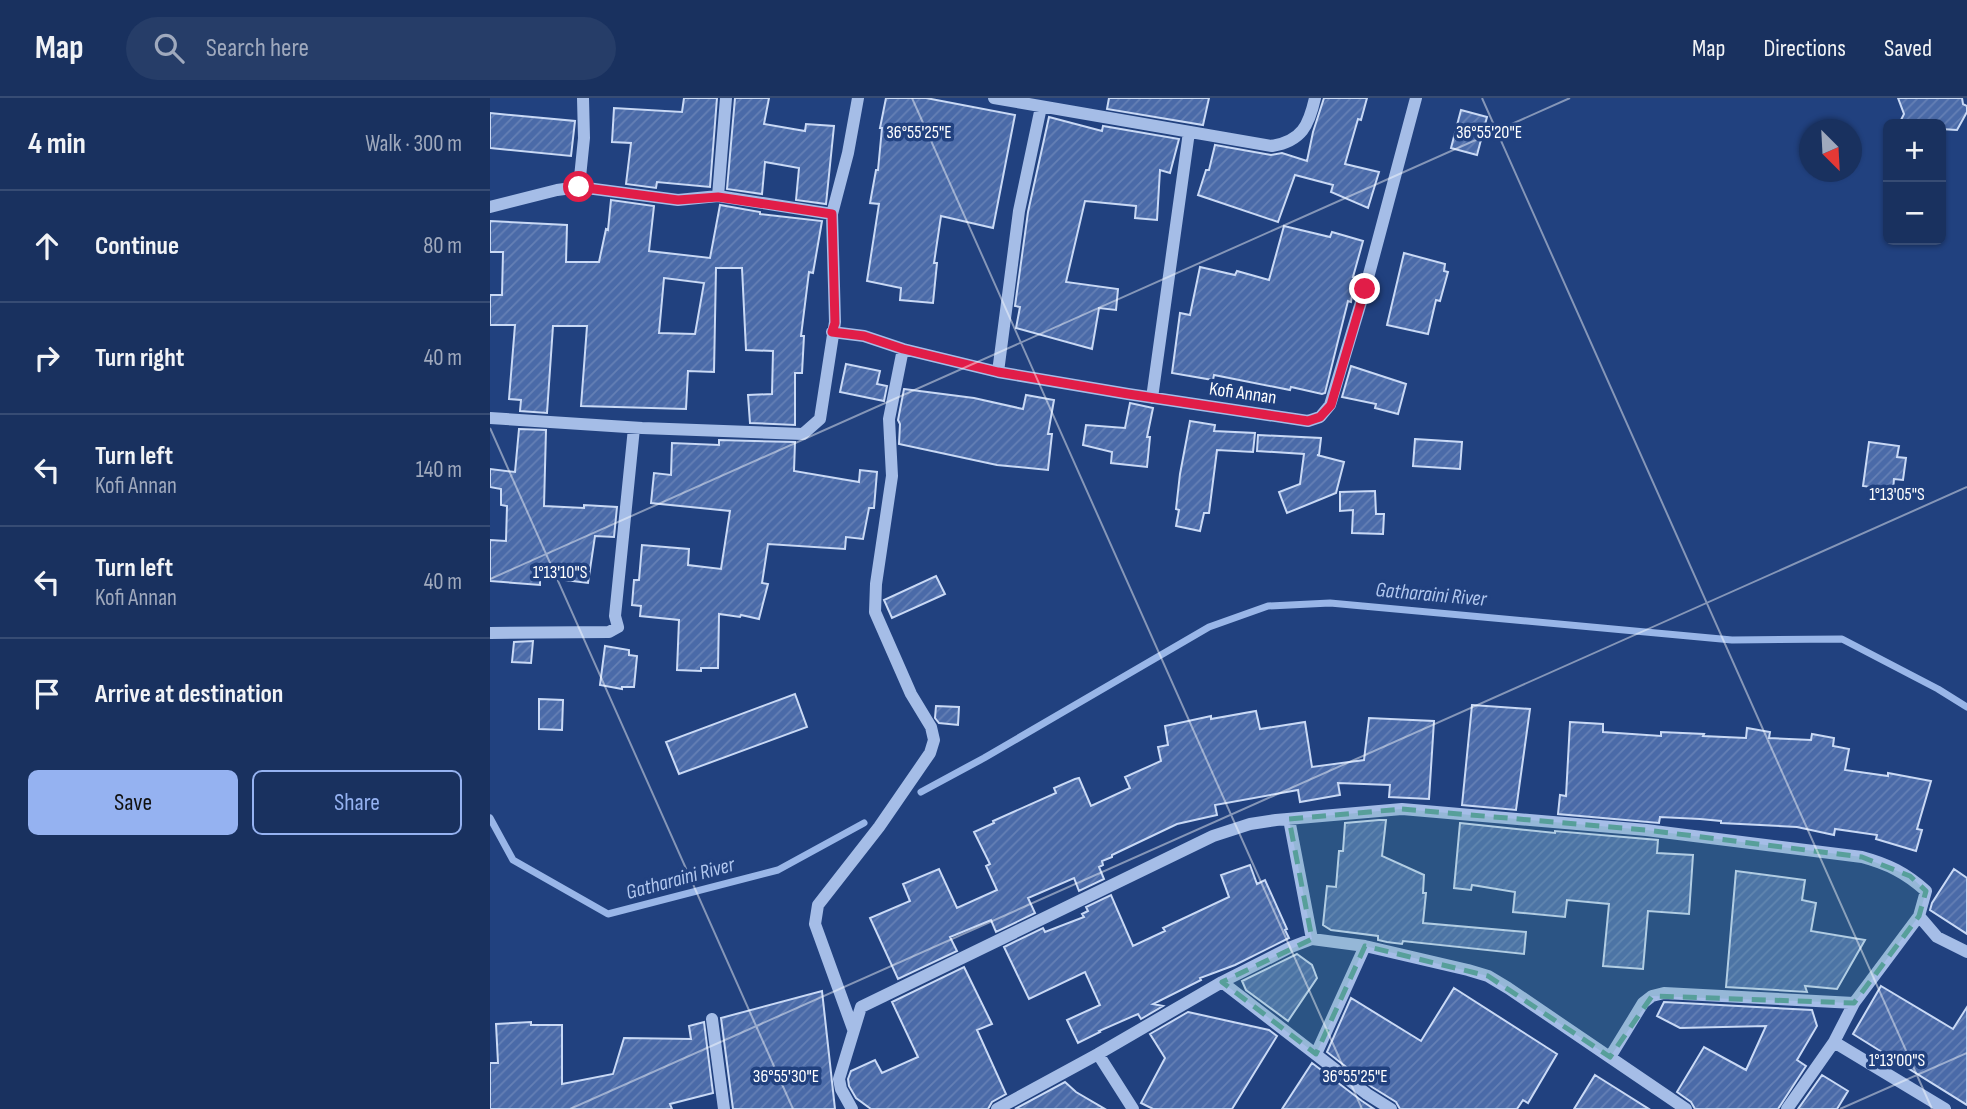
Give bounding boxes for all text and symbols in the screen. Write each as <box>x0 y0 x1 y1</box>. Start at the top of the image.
search box <box>126 17 616 80</box>
text: Map <box>35 28 84 68</box>
icon: search <box>150 29 188 67</box>
text: Search here <box>206 33 309 64</box>
text: Map <box>1692 34 1725 63</box>
text: Directions <box>1763 34 1846 63</box>
text: Saved <box>1884 34 1932 63</box>
north arrow <box>1799 119 1862 182</box>
map controls <box>1883 119 1946 245</box>
button: + <box>1883 119 1946 182</box>
text: 36°55'25"E <box>886 122 952 143</box>
text: 36°55'20"E <box>1456 122 1522 143</box>
text: 4 min <box>28 126 86 162</box>
text: Walk · 300 m <box>365 130 462 158</box>
route start <box>563 171 594 202</box>
button: − <box>1883 182 1946 245</box>
icon: ahead <box>28 227 66 265</box>
text: Continue <box>95 231 179 262</box>
text: 80 m <box>423 232 462 260</box>
route end <box>1349 273 1380 304</box>
icon: right <box>28 339 66 377</box>
text: Turn right <box>95 343 184 374</box>
text: 40 m <box>424 344 462 372</box>
street label: Kofi Annan <box>1208 377 1278 410</box>
text: Turn left <box>95 441 173 472</box>
icon: left <box>28 451 66 489</box>
text: 140 m <box>416 456 462 484</box>
text: Kofi Annan <box>95 472 177 500</box>
text: 1°13'05"S <box>1869 484 1925 505</box>
text: Turn left <box>95 553 173 584</box>
text: 1°13'10"S <box>533 562 588 583</box>
icon: left <box>28 563 66 601</box>
text: 40 m <box>424 568 462 596</box>
water label: Gatharaini River <box>1374 577 1489 612</box>
text: Kofi Annan <box>95 584 177 612</box>
icon: arrive <box>28 675 66 713</box>
text: Arrive at destination <box>95 679 283 710</box>
button: Save <box>28 770 238 835</box>
button: Share <box>252 770 462 835</box>
water label: Gatharaini River <box>623 852 738 905</box>
text: 1°13'00"S <box>1869 1050 1925 1071</box>
text: 36°55'30"E <box>753 1066 819 1087</box>
text: 36°55'25"E <box>1322 1066 1388 1087</box>

